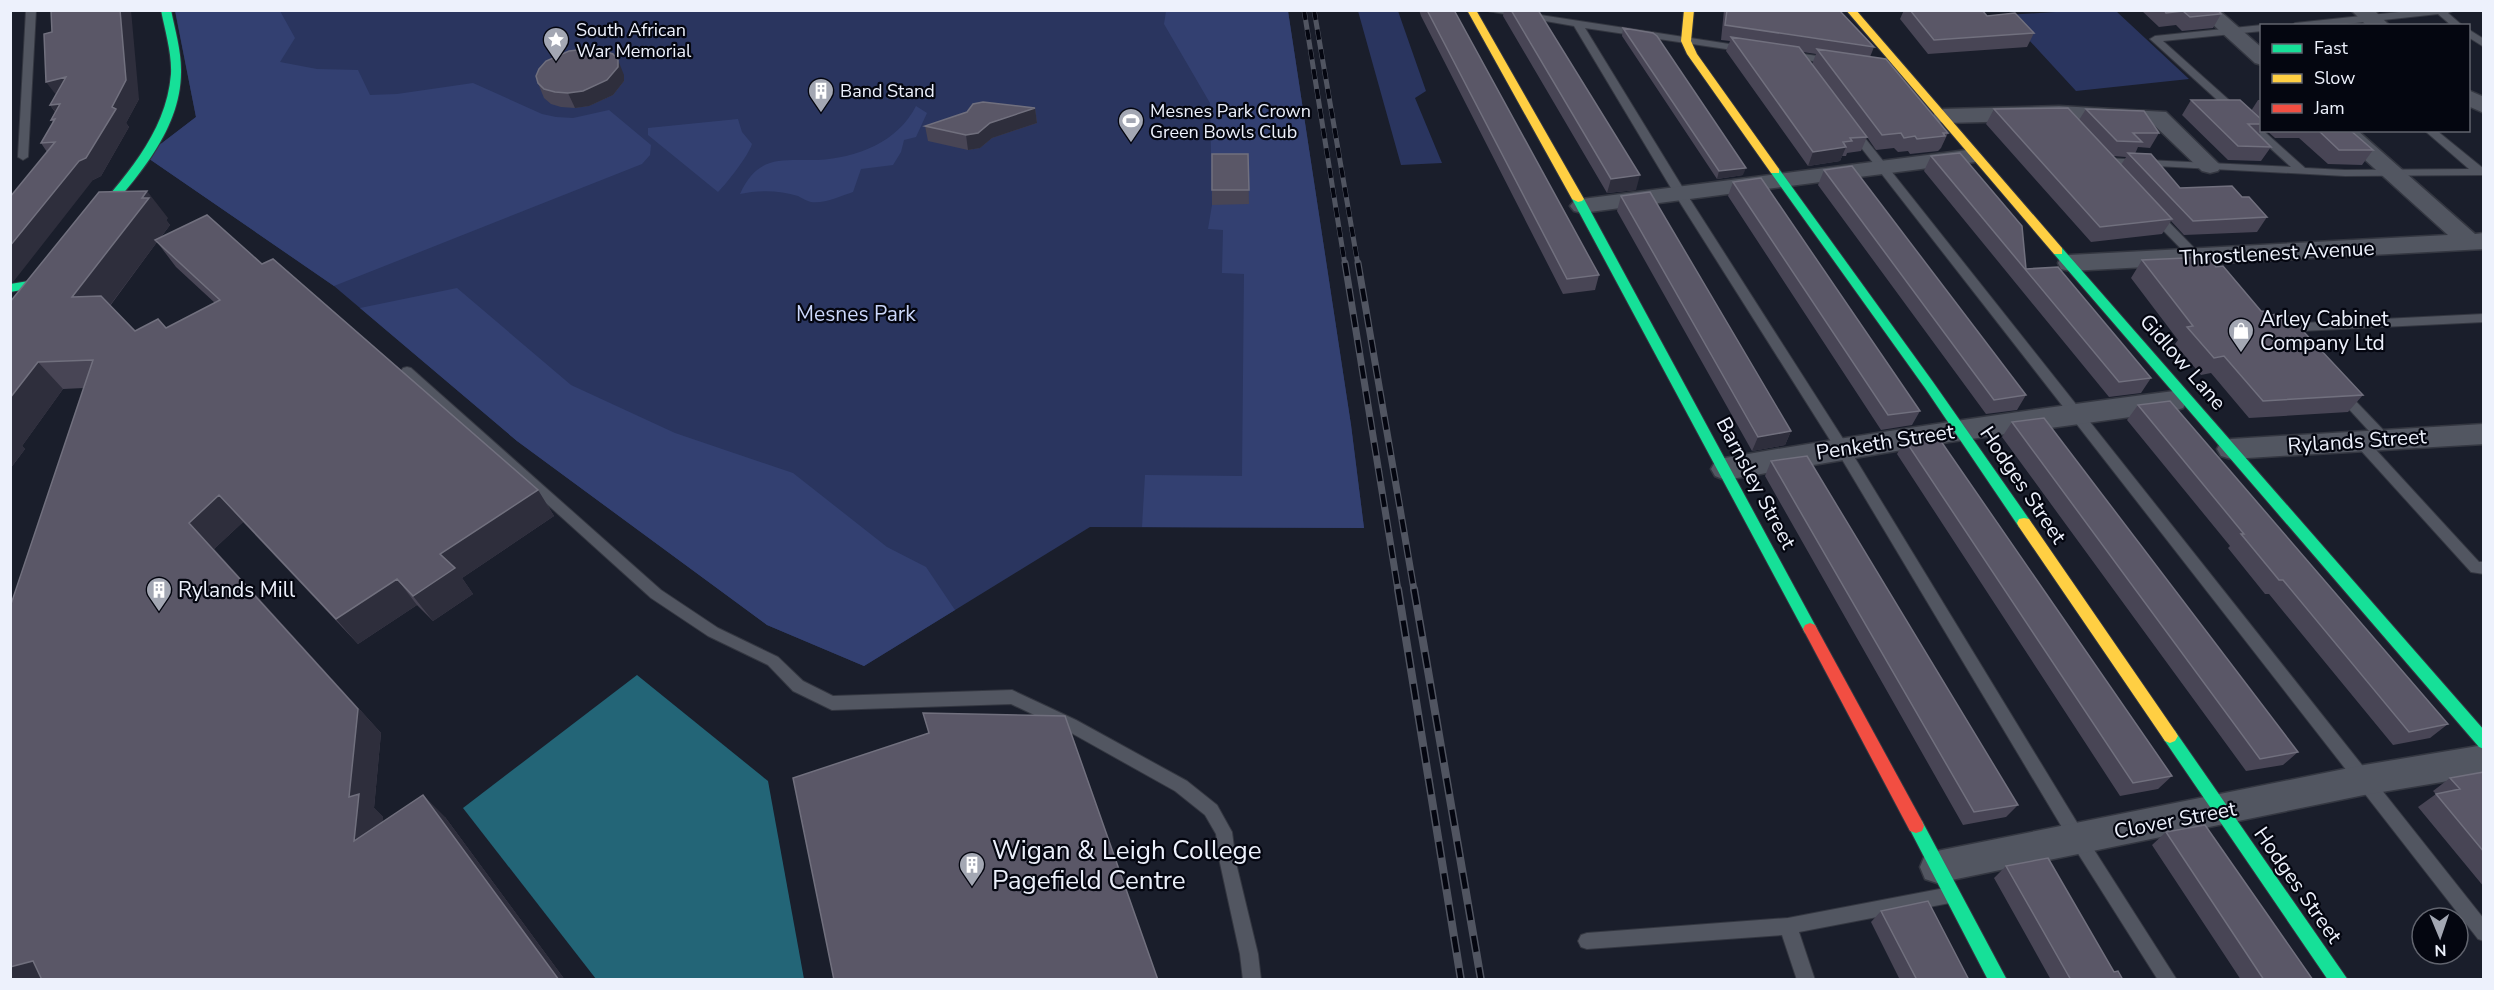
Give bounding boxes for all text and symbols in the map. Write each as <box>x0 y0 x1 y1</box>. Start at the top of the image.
place label: South African War Memorial <box>576 18 692 63</box>
legend <box>2260 24 2470 132</box>
place icon: South African War Memorial <box>541 25 571 63</box>
text: Fast <box>2314 36 2349 60</box>
text: Slow <box>2314 66 2355 90</box>
building icon: Band Stand <box>806 76 836 114</box>
place label: Band Stand <box>840 79 935 103</box>
text: Jam <box>2313 96 2345 120</box>
place label: Mesnes Park Crown Green Bowls Club <box>1150 99 1311 144</box>
sports icon: Mesnes Park Crown Green Bowls Club <box>1116 106 1146 144</box>
street label: Throstlenest Avenue <box>2179 234 2375 272</box>
park label: Mesnes Park <box>796 300 916 328</box>
place label: Arley Cabinet Company Ltd <box>2260 305 2389 357</box>
street label: Gidlow Lane <box>2134 308 2232 416</box>
shop icon: Arley Cabinet Company Ltd <box>2226 316 2256 354</box>
street label: Barnsley Street <box>1709 412 1803 554</box>
street label: Penketh Street <box>1814 417 1957 467</box>
street label: Hodges Street <box>1973 421 2073 550</box>
street label: Rylands Street <box>2287 422 2428 460</box>
building icon: Rylands Mill <box>144 575 174 613</box>
place label: Rylands Mill <box>178 576 296 604</box>
street label: Clover Street <box>2112 794 2239 846</box>
street label: Hodges Street <box>2247 821 2349 949</box>
place label: Wigan & Leigh College Pagefield Centre <box>992 833 1262 898</box>
building icon: Wigan & Leigh College Pagefield Centre <box>957 850 987 888</box>
north arrow <box>2410 906 2470 966</box>
text: N <box>2434 939 2447 961</box>

